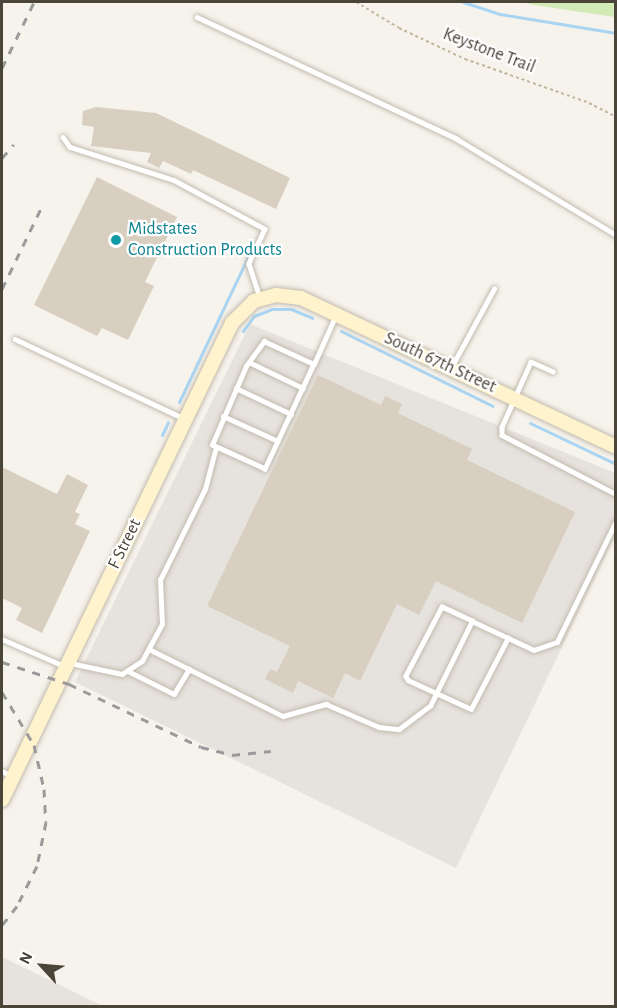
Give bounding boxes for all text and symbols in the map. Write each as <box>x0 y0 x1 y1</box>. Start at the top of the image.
street label: Keystone Trail <box>440 24 538 78</box>
place label: Midstates Construction Products <box>128 219 282 262</box>
marker: Midstates Construction Products <box>109 233 123 247</box>
street label: South 67th Street <box>381 328 499 398</box>
street label: F Street <box>104 515 146 573</box>
north arrow <box>12 936 72 996</box>
text: N <box>16 950 35 967</box>

